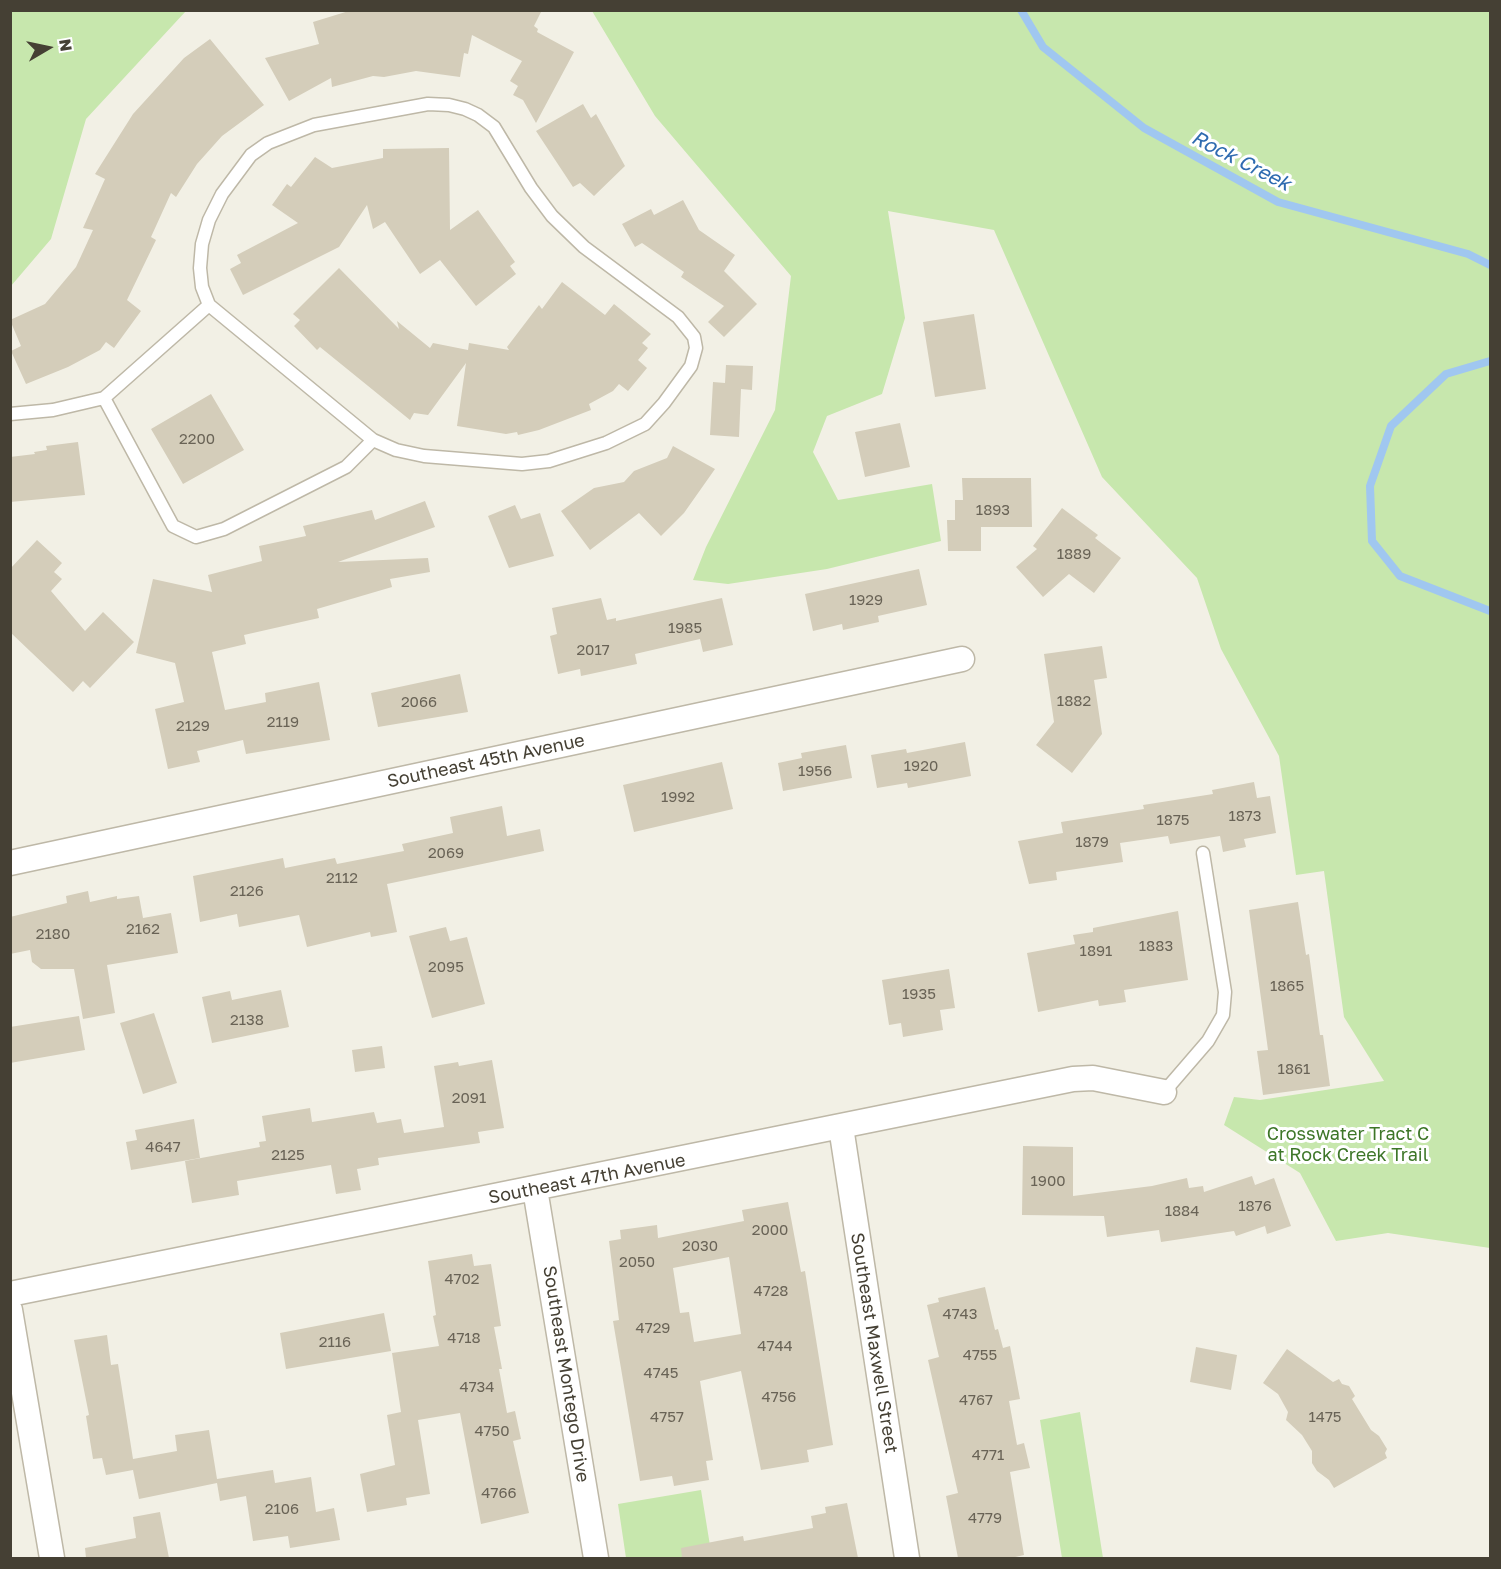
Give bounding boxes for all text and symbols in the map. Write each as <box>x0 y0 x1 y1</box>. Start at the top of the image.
north arrow <box>18 18 78 78</box>
text: N <box>55 38 77 53</box>
water label: Rock Creek <box>1187 126 1295 196</box>
house number: 2200 <box>179 430 215 448</box>
house number: 1893 <box>976 501 1010 519</box>
house number: 1889 <box>1057 545 1091 563</box>
house number: 1929 <box>849 591 883 609</box>
house number: 1985 <box>668 619 702 637</box>
house number: 2017 <box>576 641 610 659</box>
house number: 1882 <box>1057 692 1091 710</box>
house number: 2066 <box>401 693 437 711</box>
house number: 2119 <box>267 713 299 731</box>
house number: 2129 <box>176 717 210 735</box>
street label: Southeast 45th Avenue <box>385 730 587 792</box>
house number: 1920 <box>904 757 938 775</box>
house number: 1956 <box>798 762 832 780</box>
house number: 1992 <box>661 788 695 806</box>
house number: 1873 <box>1228 807 1262 825</box>
house number: 1875 <box>1156 811 1190 829</box>
house number: 1879 <box>1075 833 1109 851</box>
house number: 2069 <box>428 844 464 862</box>
house number: 2112 <box>326 869 358 887</box>
house number: 2126 <box>230 882 264 900</box>
house number: 2162 <box>126 920 160 938</box>
house number: 2180 <box>36 925 70 943</box>
house number: 1883 <box>1139 937 1173 955</box>
house number: 1891 <box>1080 942 1112 960</box>
house number: 2095 <box>428 958 464 976</box>
house number: 1865 <box>1270 977 1304 995</box>
house number: 1935 <box>902 985 936 1003</box>
house number: 2138 <box>230 1011 264 1029</box>
house number: 1861 <box>1278 1060 1310 1078</box>
house number: 2091 <box>452 1089 486 1107</box>
park label: Crosswater Tract C at Rock Creek Trail <box>1267 1123 1429 1166</box>
house number: 4647 <box>145 1138 181 1156</box>
house number: 2125 <box>271 1146 305 1164</box>
street label: Southeast 47th Avenue <box>487 1149 687 1209</box>
house number: 1900 <box>1031 1172 1065 1190</box>
house number: 1876 <box>1238 1197 1272 1215</box>
house number: 1884 <box>1165 1202 1199 1220</box>
house number: 2000 <box>752 1221 788 1239</box>
street label: Southeast Maxwell Street <box>846 1231 902 1455</box>
house number: 2030 <box>682 1237 718 1255</box>
house number: 2050 <box>619 1253 655 1271</box>
street label: Southeast Montego Drive <box>538 1264 594 1484</box>
house number: 4702 <box>444 1270 480 1288</box>
house number: 4728 <box>754 1282 788 1300</box>
house number: 4743 <box>942 1305 978 1323</box>
house number: 4729 <box>636 1319 670 1337</box>
house number: 4718 <box>447 1329 481 1347</box>
house number: 2116 <box>319 1333 351 1351</box>
house number: 4744 <box>757 1337 793 1355</box>
house number: 4755 <box>963 1346 997 1364</box>
house number: 4745 <box>644 1364 678 1382</box>
house number: 4734 <box>459 1378 495 1396</box>
house number: 4756 <box>762 1388 796 1406</box>
house number: 4767 <box>959 1391 993 1409</box>
house number: 4757 <box>650 1408 684 1426</box>
house number: 1475 <box>1308 1408 1342 1426</box>
house number: 4750 <box>474 1422 510 1440</box>
house number: 4771 <box>972 1446 1004 1464</box>
house number: 4766 <box>481 1484 517 1502</box>
house number: 2106 <box>265 1500 299 1518</box>
house number: 4779 <box>968 1509 1002 1527</box>

